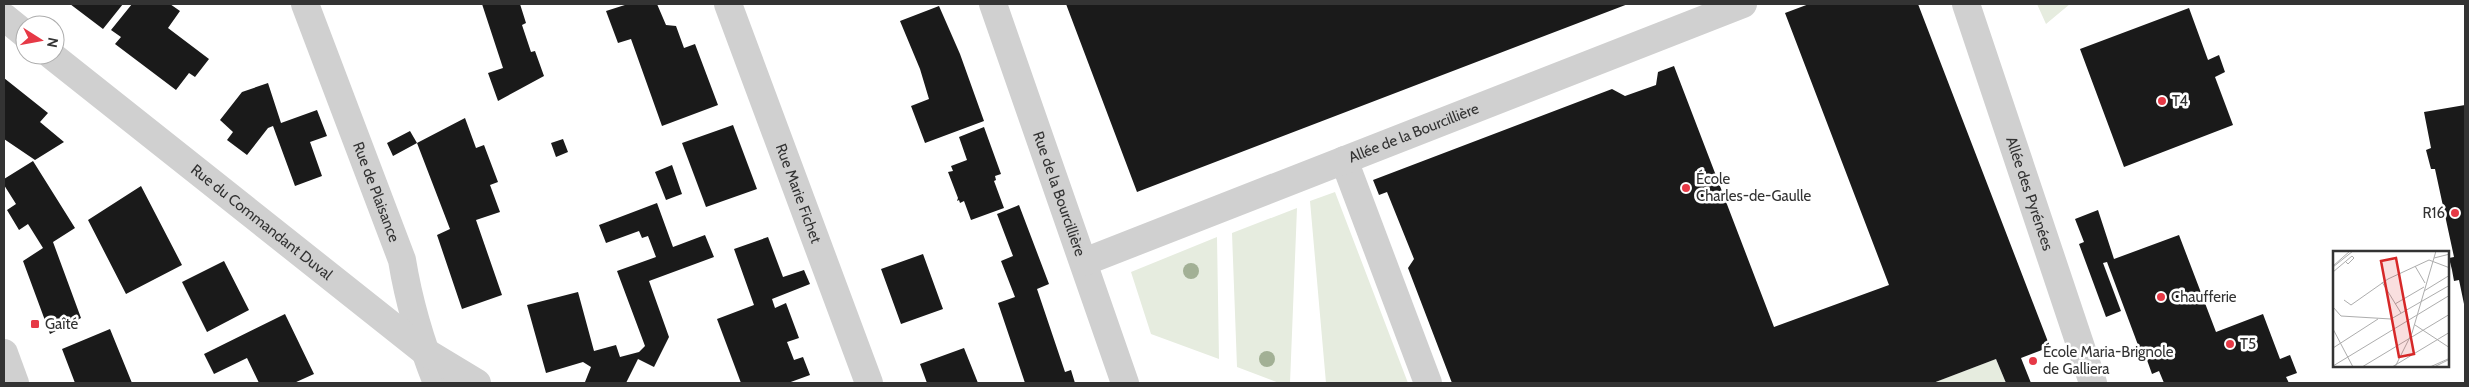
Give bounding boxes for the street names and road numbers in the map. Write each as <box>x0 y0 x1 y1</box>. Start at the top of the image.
street label: Allée de la Bourcillière <box>1346 99 1482 167</box>
street label: Rue de la Bourcillière <box>1029 129 1089 259</box>
street label: Allée des Pyrénées <box>2002 134 2057 253</box>
street label: Rue de Plaisance <box>349 139 404 245</box>
street label: Rue Marie Fichet <box>772 141 825 246</box>
street label: Rue du Commandant Duval <box>187 161 336 284</box>

